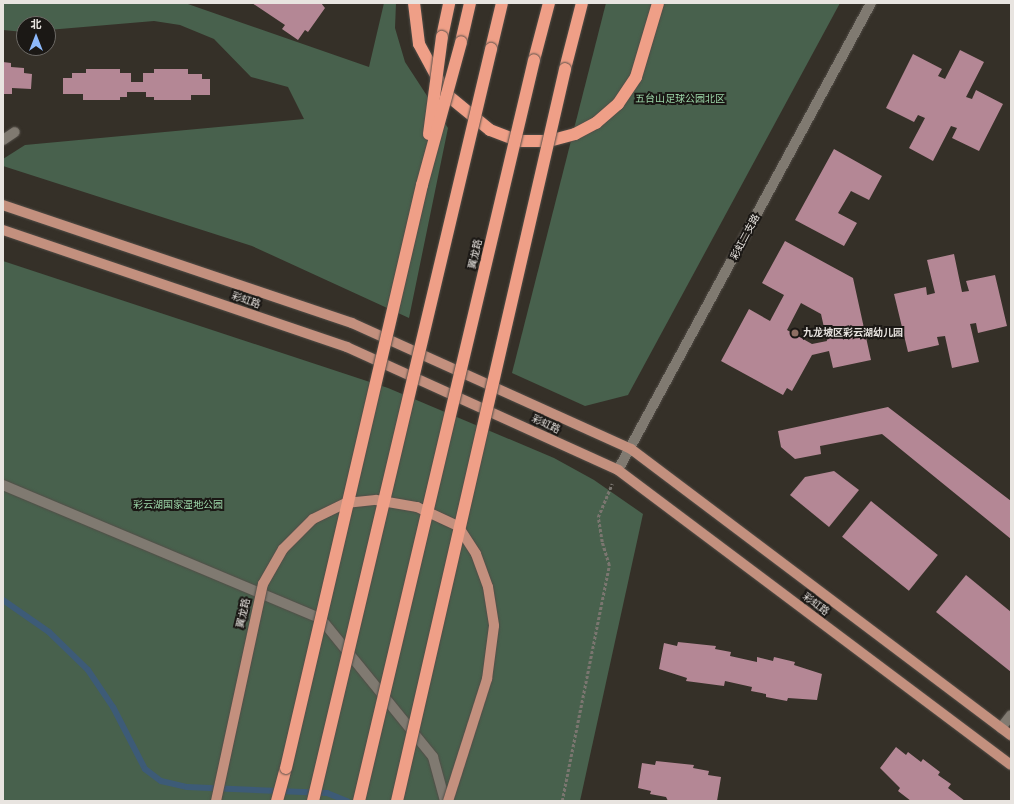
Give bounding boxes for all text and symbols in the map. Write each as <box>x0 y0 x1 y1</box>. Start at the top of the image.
north arrow <box>16 16 56 56</box>
text: 北 <box>31 18 42 31</box>
park label: 五台山足球公园北区 <box>635 93 725 105</box>
street label: 彩虹二支路 <box>728 212 762 262</box>
street label: 翼龙路 <box>466 238 484 270</box>
street label: 彩虹路 <box>230 289 262 311</box>
place label: 九龙坡区彩云湖幼儿园 <box>803 327 903 339</box>
marker: 九龙坡区彩云湖幼儿园 <box>790 328 800 338</box>
street label: 彩虹路 <box>530 412 562 436</box>
park label: 彩云湖国家湿地公园 <box>133 499 223 511</box>
street label: 彩虹路 <box>800 590 832 618</box>
street label: 翼龙路 <box>234 597 252 629</box>

